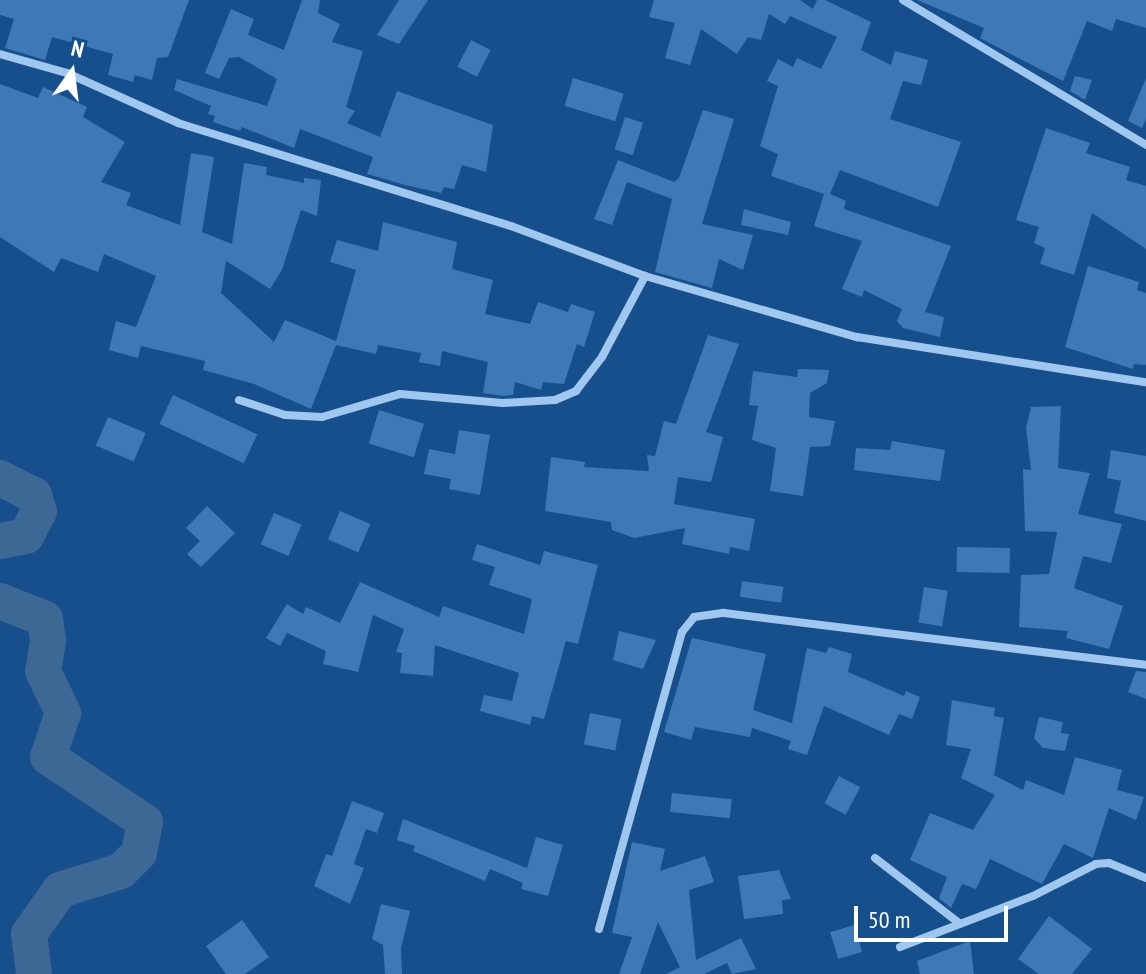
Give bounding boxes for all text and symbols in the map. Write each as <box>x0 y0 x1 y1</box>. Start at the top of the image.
north arrow <box>32 32 112 112</box>
text: N <box>69 34 87 64</box>
scale bar <box>858 890 1012 940</box>
text: 50 m <box>868 904 910 935</box>

